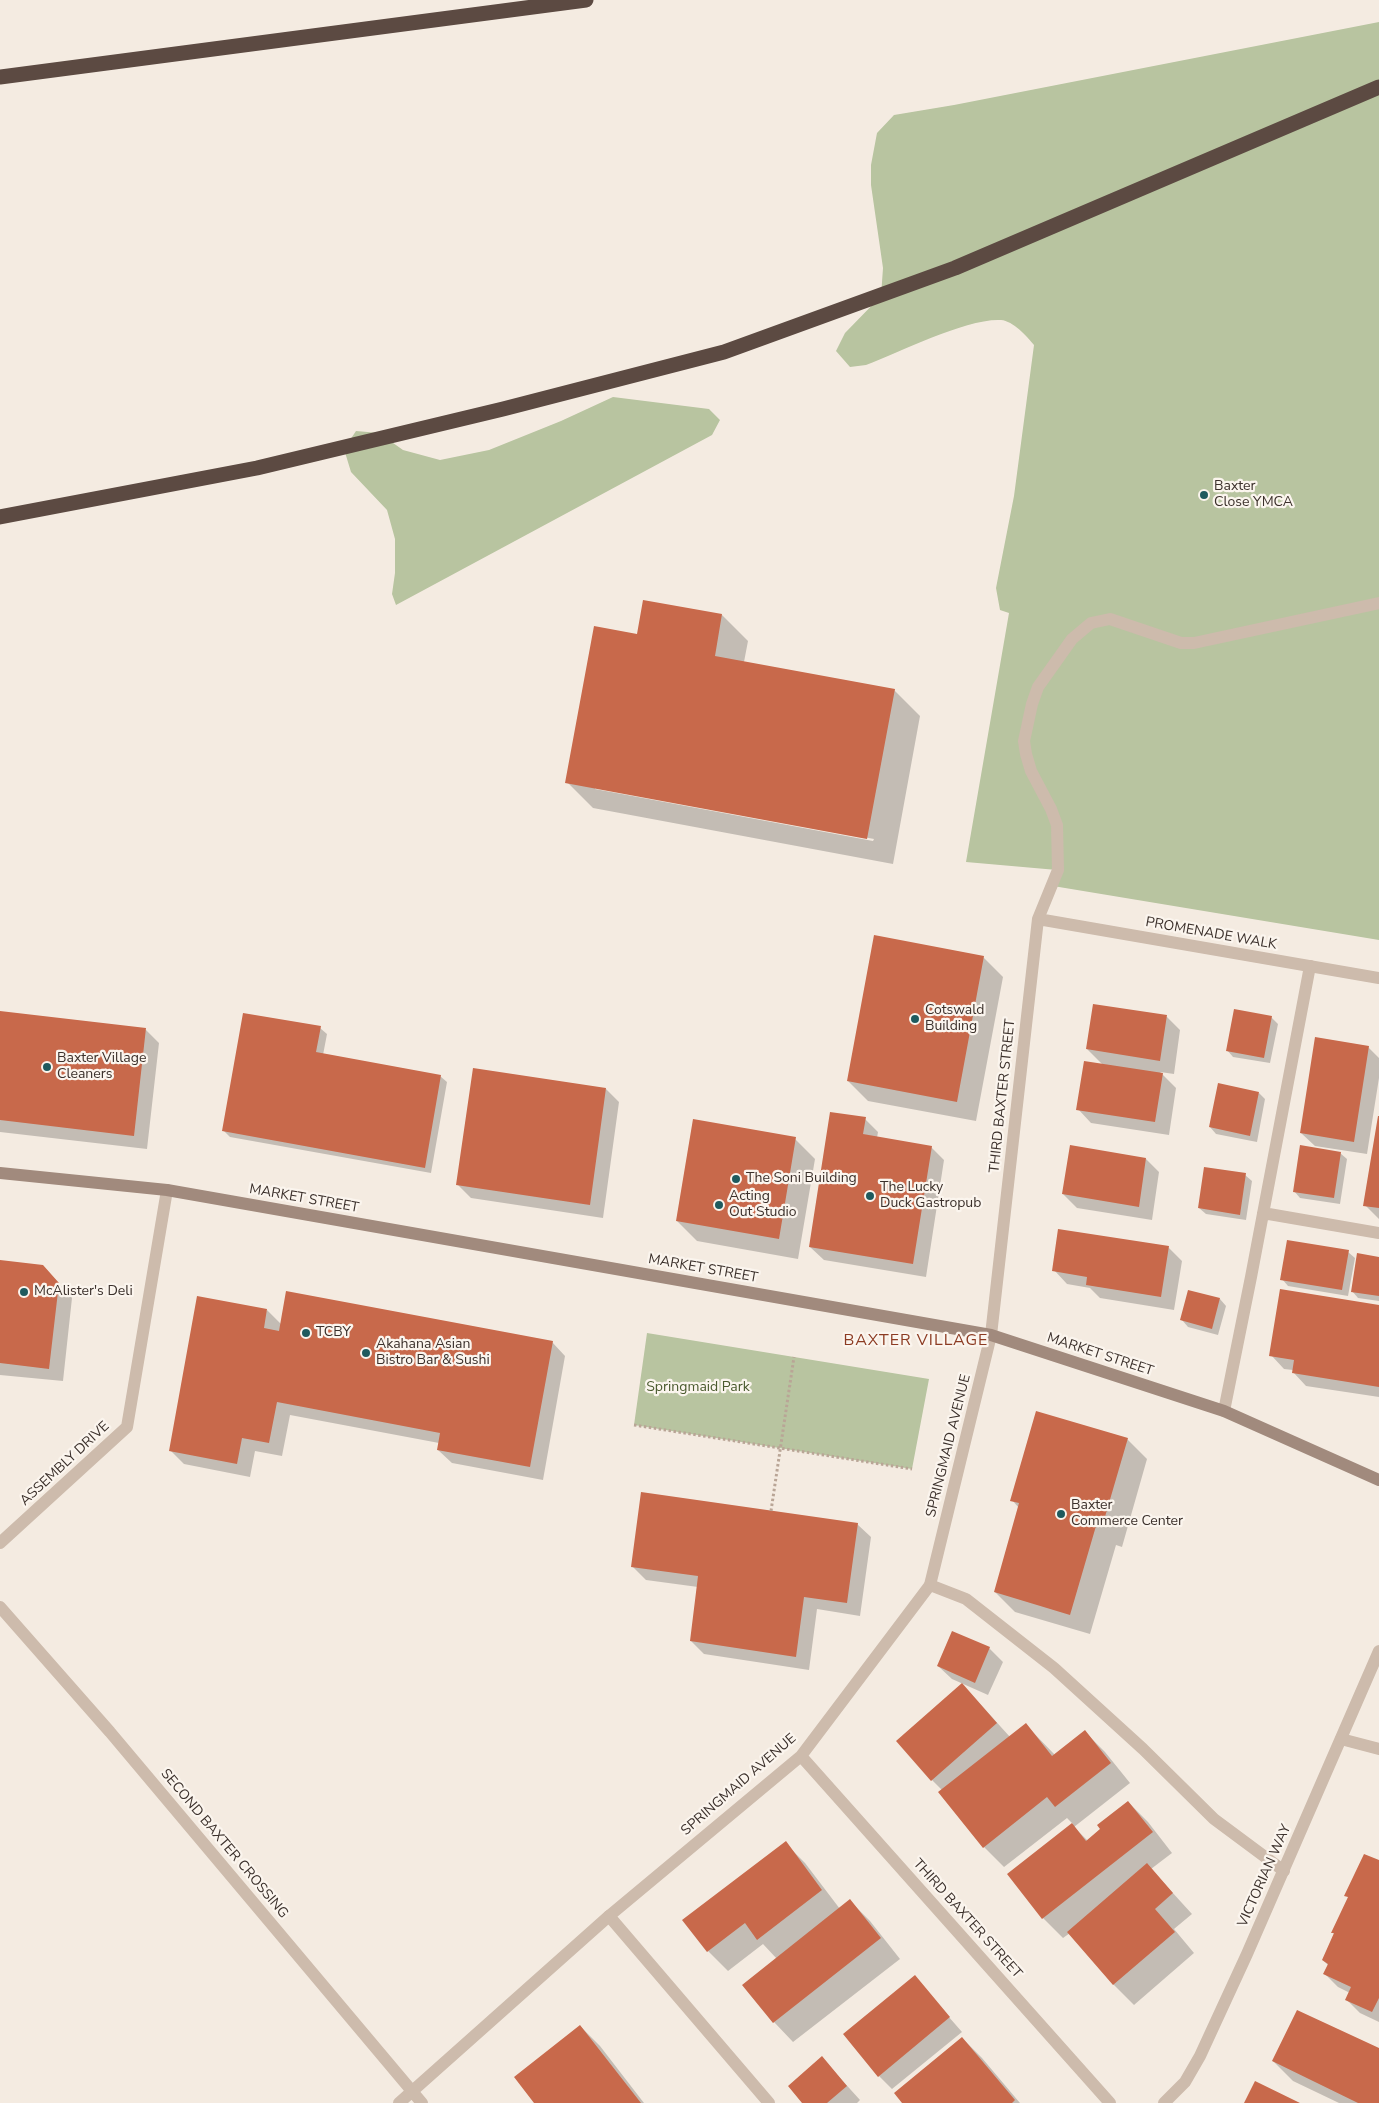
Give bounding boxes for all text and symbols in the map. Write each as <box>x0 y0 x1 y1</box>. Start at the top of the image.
place label: Baxter Close YMCA <box>1214 479 1293 512</box>
marker: Baxter Close YMCA <box>1198 489 1210 501</box>
street label: PROMENADE WALK <box>1144 914 1278 954</box>
place label: Cotswald Building <box>925 1003 984 1036</box>
marker: Cotswald Building <box>909 1013 921 1025</box>
street label: THIRD BAXTER STREET <box>987 1018 1019 1174</box>
place label: Baxter Village Cleaners <box>57 1051 146 1084</box>
marker: Baxter Village Cleaners <box>41 1061 53 1073</box>
place label: The Soni Building <box>746 1171 857 1187</box>
marker: The Soni Building <box>730 1173 742 1185</box>
place label: The Lucky Duck Gastropub <box>880 1180 981 1212</box>
street label: MARKET STREET <box>248 1181 360 1217</box>
place label: Acting Out Studio <box>729 1189 797 1222</box>
marker: The Lucky Duck Gastropub <box>864 1190 876 1202</box>
marker: Acting Out Studio <box>713 1199 725 1211</box>
street label: MARKET STREET <box>647 1251 759 1287</box>
place label: McAlister's Deli <box>34 1284 133 1300</box>
marker: McAlister's Deli <box>18 1286 30 1298</box>
place label: TCBY <box>316 1325 351 1341</box>
marker: TCBY <box>300 1327 312 1339</box>
street label: MARKET STREET <box>1045 1330 1155 1380</box>
district label: BAXTER VILLAGE <box>842 1331 990 1351</box>
place label: Akahana Asian Bistro Bar & Sushi <box>376 1337 490 1370</box>
marker: Akahana Asian Bistro Bar & Sushi <box>360 1347 372 1359</box>
street label: SPRINGMAID AVENUE <box>923 1373 975 1519</box>
park label: Springmaid Park <box>646 1380 750 1396</box>
street label: ASSEMBLY DRIVE <box>17 1418 113 1510</box>
place label: Baxter Commerce Center <box>1071 1498 1183 1530</box>
marker: Baxter Commerce Center <box>1055 1508 1067 1520</box>
street label: SPRINGMAID AVENUE <box>678 1731 800 1839</box>
street label: SECOND BAXTER CROSSING <box>157 1766 291 1922</box>
street label: VICTORIAN WAY <box>1235 1822 1295 1930</box>
street label: THIRD BAXTER STREET <box>909 1856 1025 1982</box>

